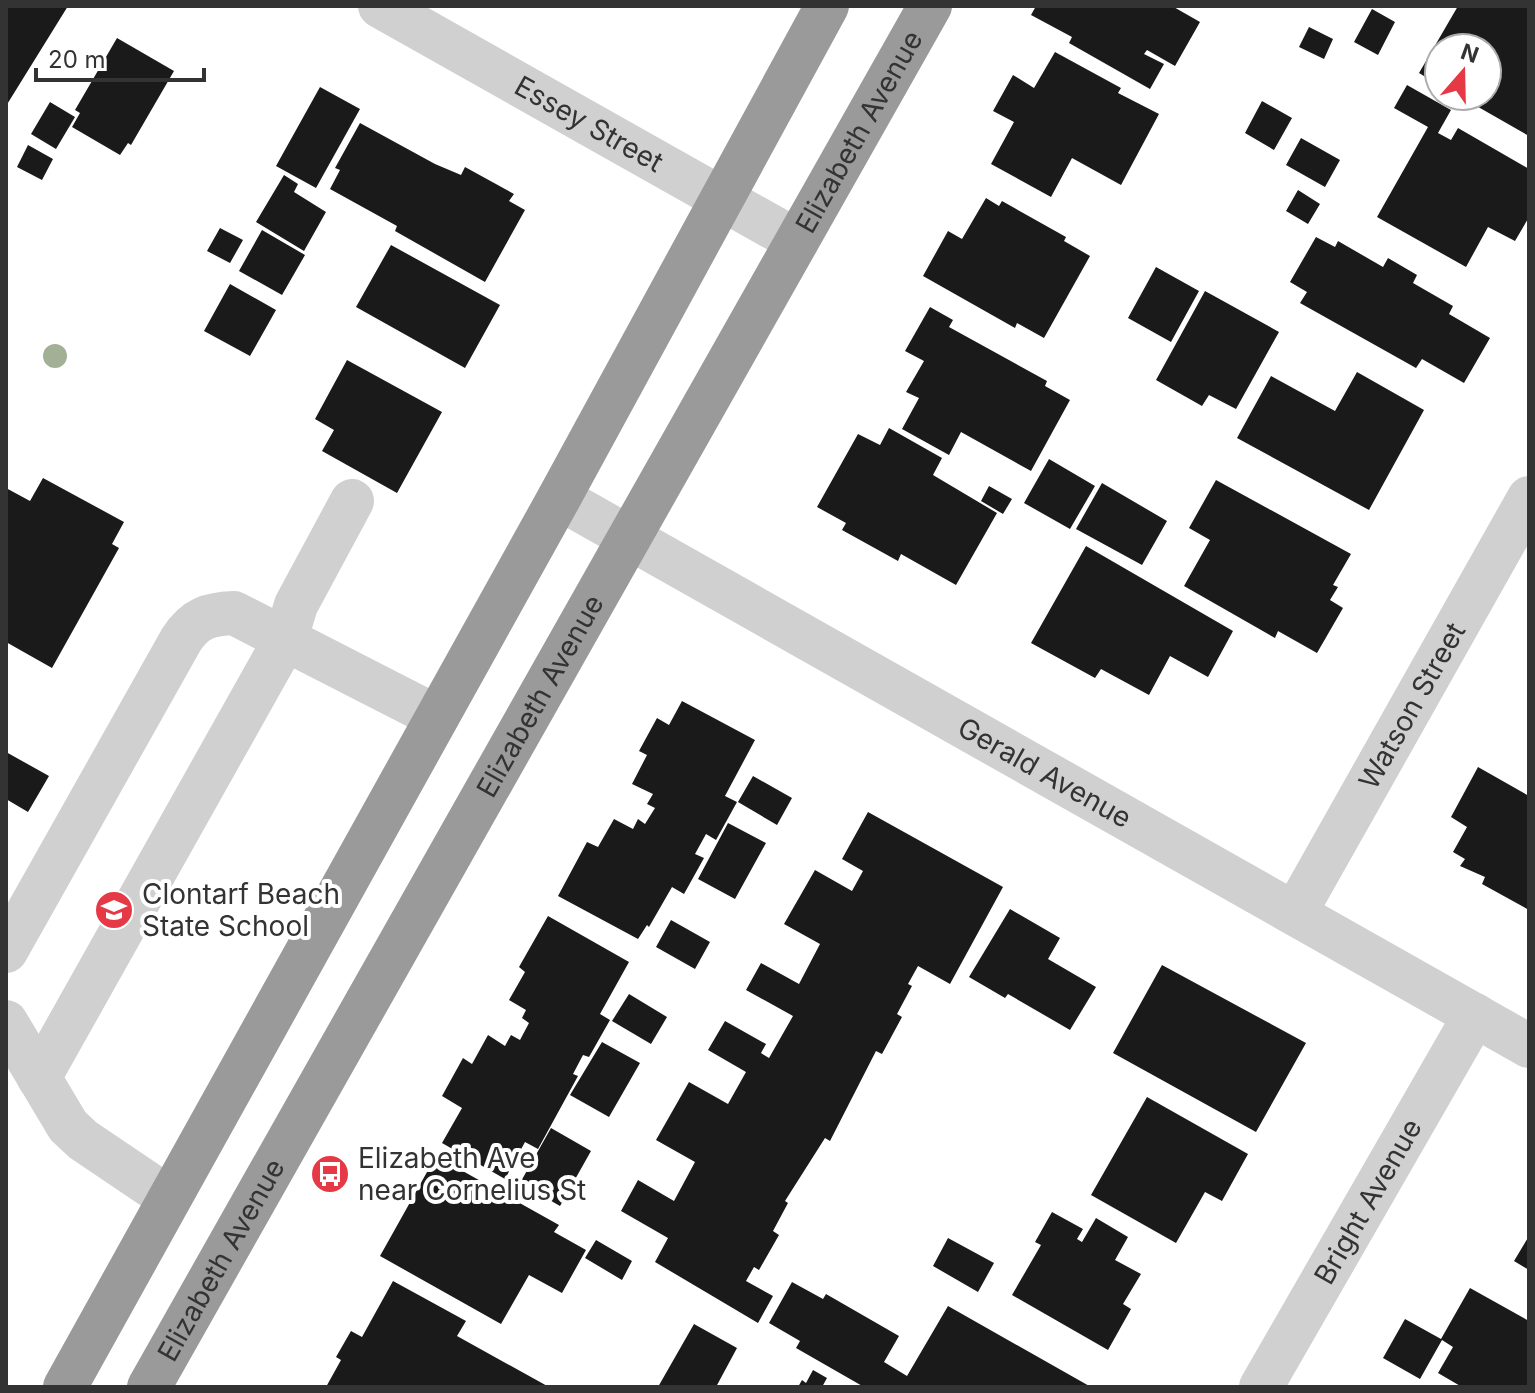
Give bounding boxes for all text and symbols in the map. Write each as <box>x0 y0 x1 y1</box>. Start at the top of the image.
street label: Elizabeth Avenue <box>788 25 930 239</box>
scale bar <box>36 32 204 82</box>
north arrow <box>1423 32 1503 112</box>
text: N <box>1458 38 1482 68</box>
text: 20 m <box>48 45 106 74</box>
street label: Essey Street <box>509 69 669 179</box>
street label: Elizabeth Avenue <box>469 589 611 803</box>
street label: Watson Street <box>1351 616 1472 795</box>
street label: Gerald Avenue <box>952 710 1138 835</box>
place label: Clontarf Beach State School <box>142 877 340 943</box>
school or university icon: Clontarf Beach State School <box>93 889 135 931</box>
street label: Bright Avenue <box>1307 1113 1429 1290</box>
place label: Elizabeth Ave near Cornelius St <box>358 1141 586 1207</box>
street label: Elizabeth Avenue <box>150 1153 292 1367</box>
bus stop icon: Elizabeth Ave near Cornelius St <box>309 1153 351 1195</box>

